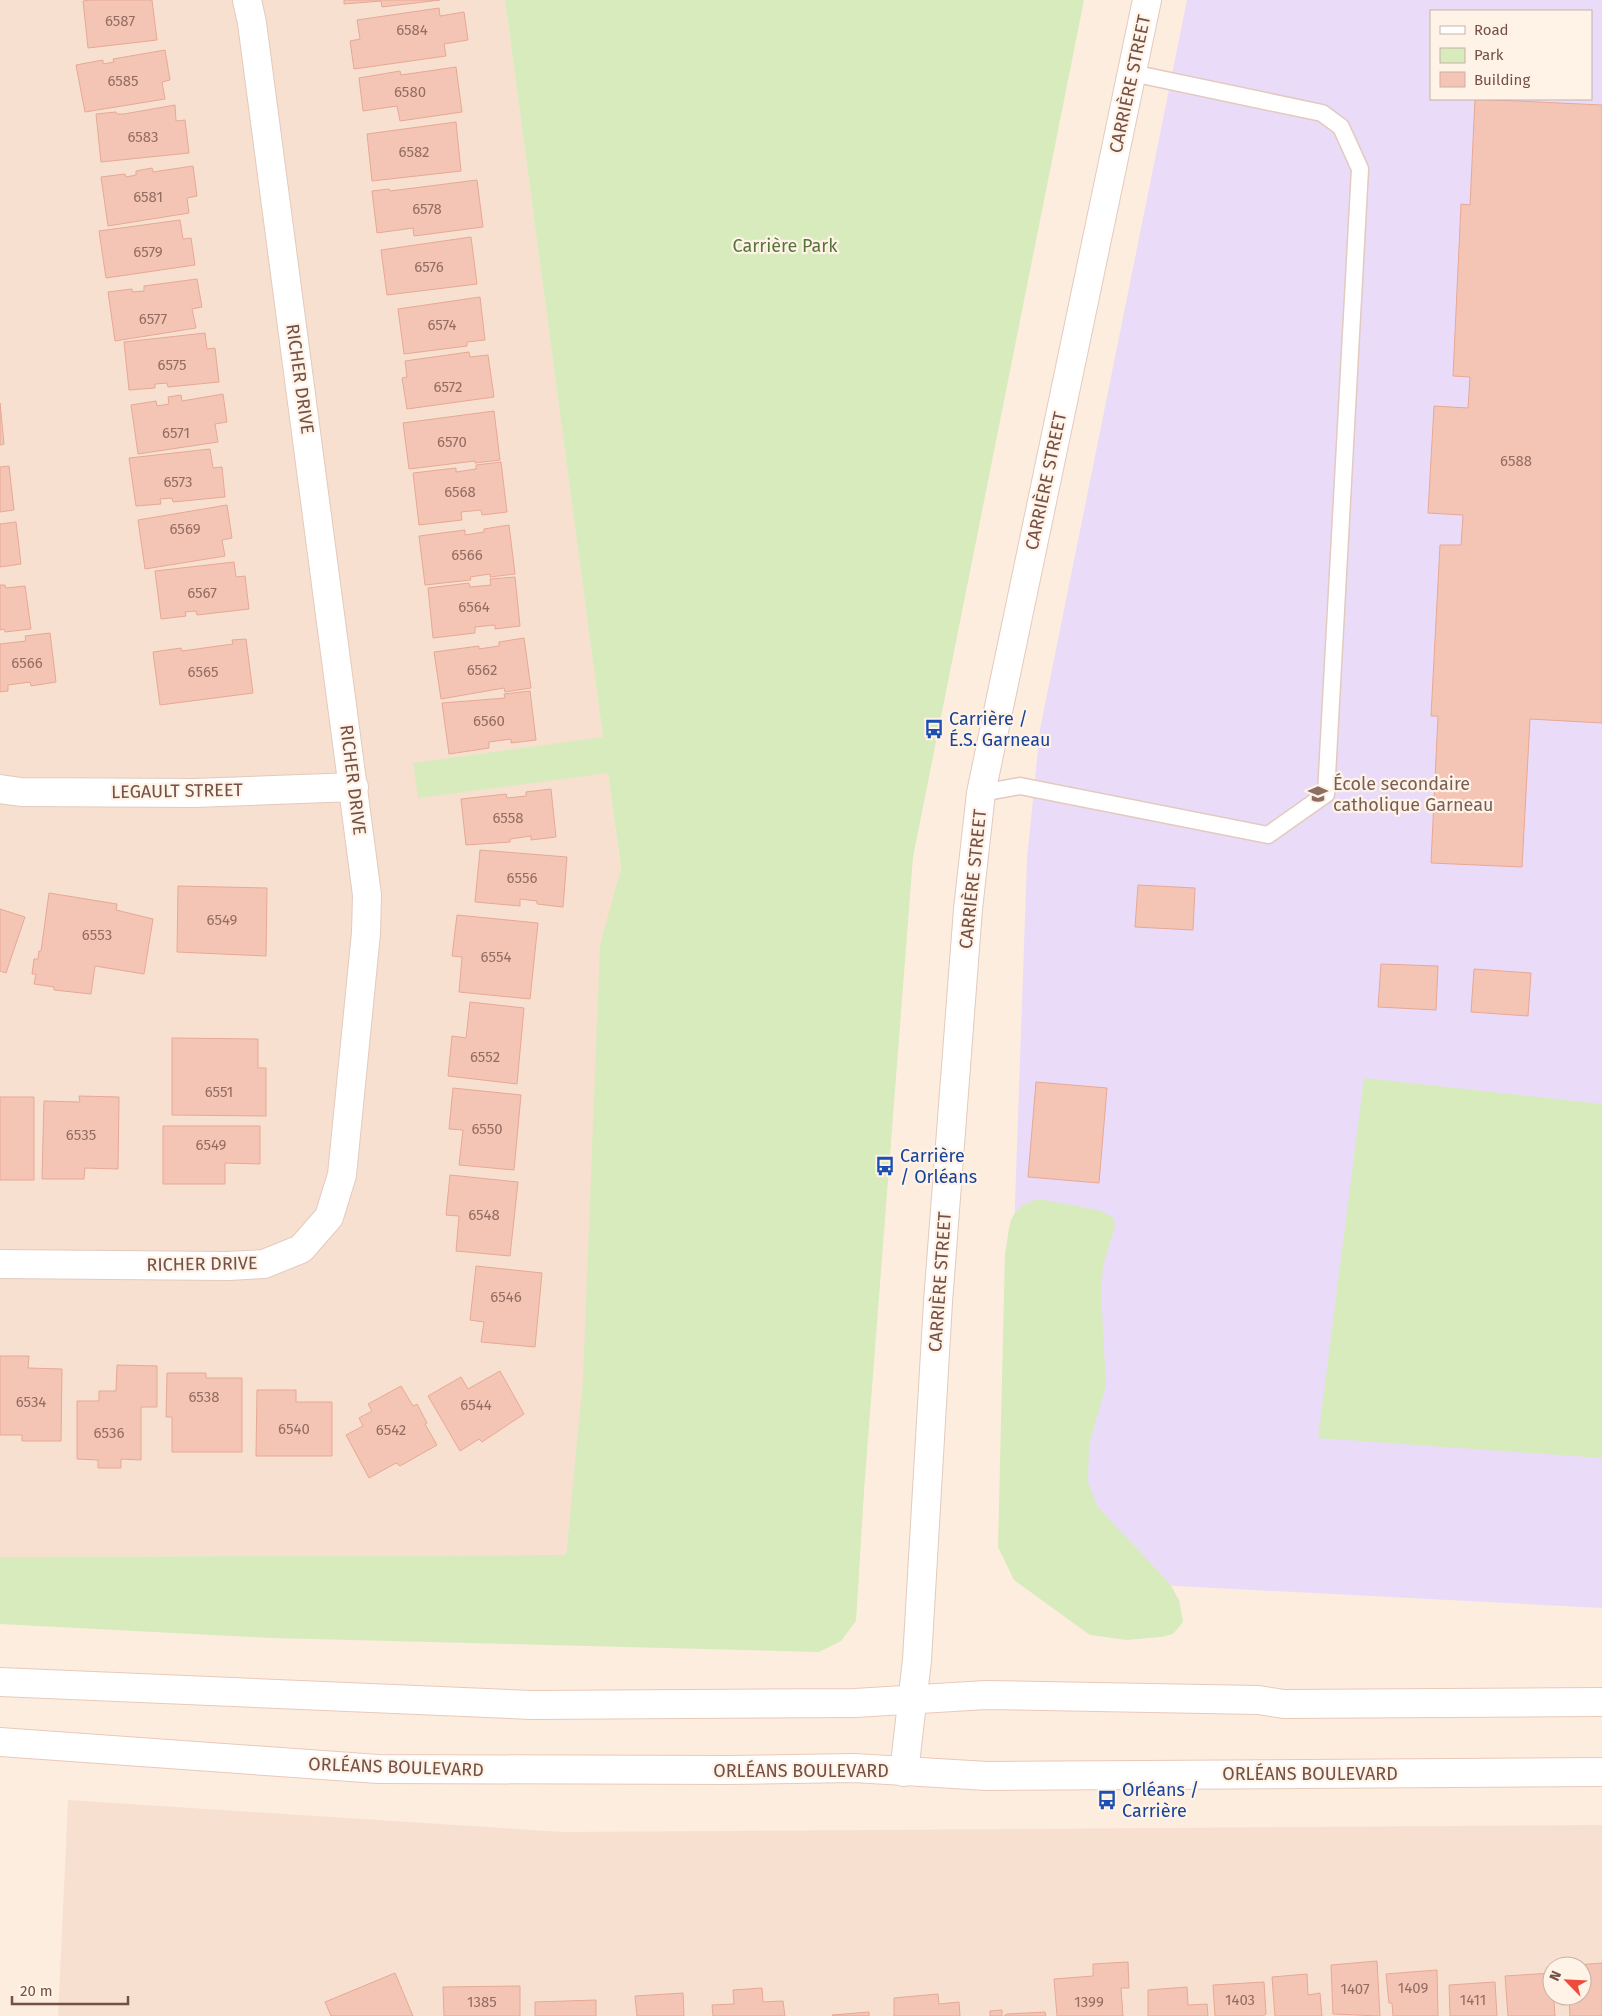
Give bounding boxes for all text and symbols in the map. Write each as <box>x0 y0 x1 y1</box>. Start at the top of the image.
legend <box>1430 10 1592 100</box>
house number: 6587 <box>105 12 135 30</box>
street label: CARRIÈRE STREET <box>1104 12 1156 155</box>
house number: 6584 <box>396 21 428 39</box>
text: Road <box>1474 21 1509 39</box>
text: Park <box>1474 46 1504 64</box>
text: Building <box>1474 71 1530 89</box>
house number: 6585 <box>107 72 139 90</box>
house number: 6580 <box>394 83 426 101</box>
house number: 6583 <box>127 128 159 146</box>
house number: 6582 <box>399 143 429 161</box>
house number: 6581 <box>133 188 163 206</box>
house number: 6578 <box>412 200 442 218</box>
park label: Carrière Park <box>733 235 838 257</box>
house number: 6579 <box>133 243 163 261</box>
house number: 6576 <box>414 258 444 276</box>
house number: 6577 <box>139 310 168 328</box>
house number: 6574 <box>427 316 457 334</box>
street label: RICHER DRIVE <box>281 322 319 436</box>
house number: 6575 <box>157 356 187 374</box>
house number: 6572 <box>434 378 462 396</box>
street label: CARRIÈRE STREET <box>1020 409 1072 552</box>
house number: 6571 <box>162 424 190 442</box>
house number: 6570 <box>437 433 467 451</box>
house number: 6588 <box>1500 452 1532 470</box>
house number: 6573 <box>163 473 193 491</box>
house number: 6568 <box>444 483 476 501</box>
house number: 6569 <box>169 520 201 538</box>
house number: 6566 <box>451 546 483 564</box>
house number: 6567 <box>187 584 217 602</box>
house number: 6564 <box>458 598 490 616</box>
house number: 6566 <box>11 654 43 672</box>
house number: 6562 <box>467 661 497 679</box>
house number: 6565 <box>188 663 218 681</box>
place label: Carrière / É.S. Garneau <box>949 708 1050 751</box>
house number: 6560 <box>473 712 505 730</box>
bus stop icon: Carrière / É.S. Garneau <box>923 718 945 740</box>
street label: RICHER DRIVE <box>335 723 371 837</box>
place label: École secondaire catholique Garneau <box>1333 772 1494 816</box>
street label: LEGAULT STREET <box>111 779 244 803</box>
school or university icon: École secondaire catholique Garneau <box>1307 783 1329 805</box>
street label: CARRIÈRE STREET <box>954 807 991 950</box>
house number: 6558 <box>492 809 524 827</box>
house number: 6556 <box>507 869 537 887</box>
house number: 6549 <box>207 911 238 929</box>
house number: 6553 <box>82 926 112 944</box>
house number: 6554 <box>481 948 511 966</box>
house number: 6552 <box>470 1048 500 1066</box>
house number: 6551 <box>205 1083 233 1101</box>
house number: 6550 <box>471 1120 503 1138</box>
house number: 6535 <box>66 1126 96 1144</box>
house number: 6549 <box>196 1136 227 1154</box>
place label: Carrière / Orléans <box>900 1145 977 1188</box>
bus stop icon: Carrière / Orléans <box>874 1155 896 1177</box>
house number: 6548 <box>468 1206 500 1224</box>
street label: CARRIÈRE STREET <box>923 1210 956 1353</box>
street label: RICHER DRIVE <box>146 1252 258 1276</box>
house number: 6546 <box>490 1288 522 1306</box>
house number: 6538 <box>188 1388 220 1406</box>
house number: 6534 <box>16 1393 46 1411</box>
house number: 6544 <box>460 1396 492 1414</box>
house number: 6540 <box>278 1420 310 1438</box>
house number: 6542 <box>376 1421 406 1439</box>
house number: 6536 <box>94 1424 124 1442</box>
street label: ORLÉANS BOULEVARD <box>308 1752 484 1781</box>
street label: ORLÉANS BOULEVARD <box>713 1759 889 1782</box>
street label: ORLÉANS BOULEVARD <box>1222 1762 1398 1785</box>
place label: Orléans / Carrière <box>1122 1779 1199 1822</box>
bus stop icon: Orléans / Carrière <box>1096 1789 1118 1811</box>
north arrow <box>1542 1956 1592 2006</box>
text: N <box>1546 1968 1565 1984</box>
scale bar <box>12 1974 129 2006</box>
house number: 1409 <box>1398 1979 1428 1997</box>
house number: 1407 <box>1340 1980 1370 1998</box>
text: 20 m <box>20 1982 53 2000</box>
house number: 1403 <box>1225 1991 1255 2009</box>
house number: 1411 <box>1460 1991 1486 2009</box>
house number: 1385 <box>467 1993 497 2011</box>
house number: 1399 <box>1074 1993 1104 2011</box>

